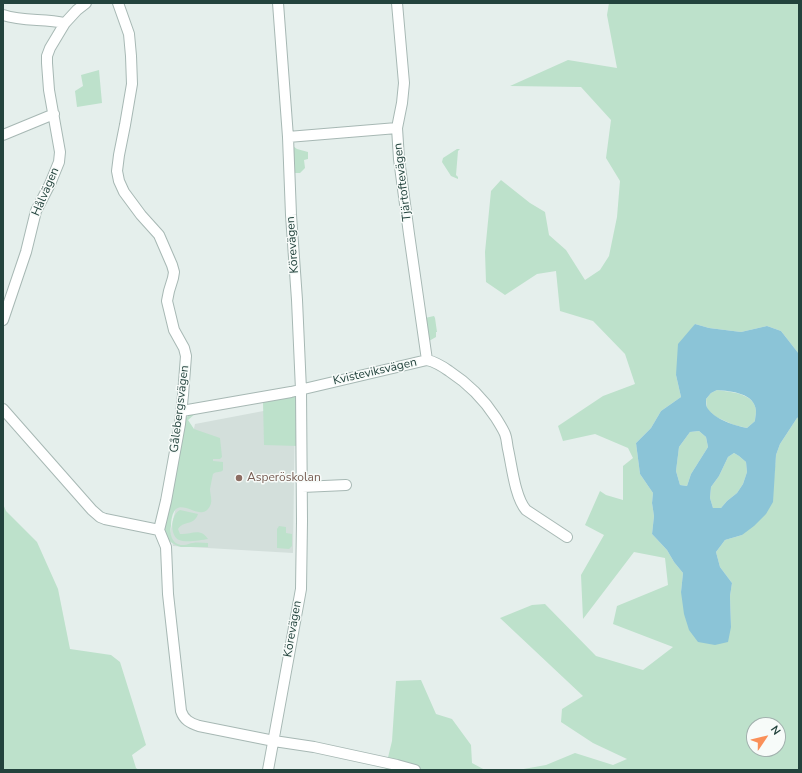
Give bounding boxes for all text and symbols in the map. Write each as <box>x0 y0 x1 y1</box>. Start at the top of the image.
street label: Tjärtoftevägen <box>391 142 415 222</box>
street label: Hålvägen <box>29 165 63 219</box>
street label: Körevägen <box>284 216 302 274</box>
street label: Kvisteviksvägen <box>332 355 418 389</box>
street label: Gålebergsvägen <box>167 365 193 453</box>
place label: Asperöskolan <box>247 471 321 485</box>
marker: Asperöskolan <box>234 473 244 483</box>
street label: Körevägen <box>281 600 305 658</box>
north arrow <box>746 717 786 757</box>
text: N <box>767 723 784 738</box>

